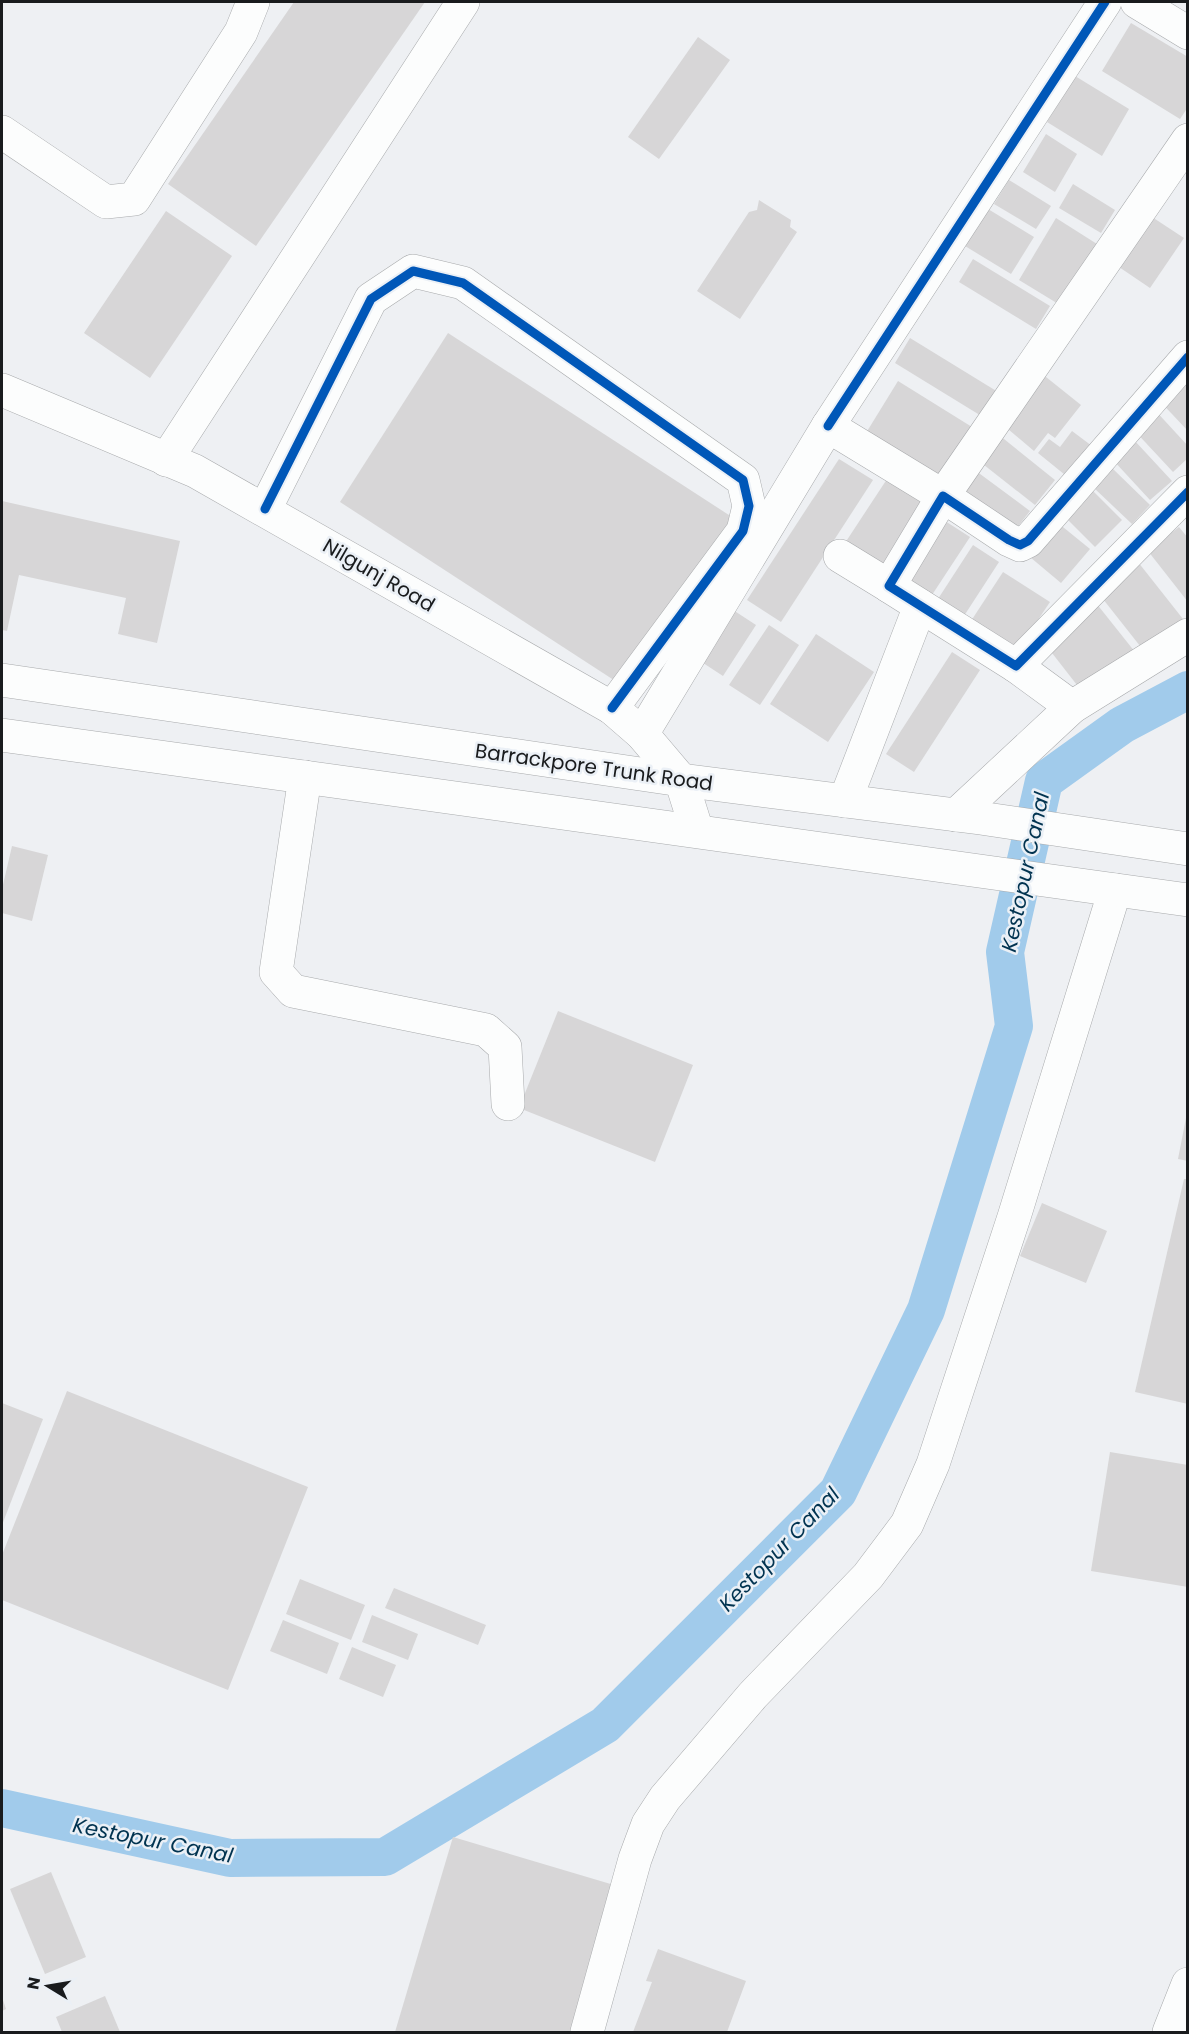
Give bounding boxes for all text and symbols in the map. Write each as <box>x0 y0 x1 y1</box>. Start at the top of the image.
street label: Nilgunj Road <box>318 532 440 618</box>
street label: Barrackpore Trunk Road <box>473 736 715 798</box>
water label: Kestopur Canal <box>994 789 1056 955</box>
water label: Kestopur Canal <box>712 1480 846 1618</box>
water label: Kestopur Canal <box>70 1810 236 1870</box>
north arrow <box>18 1956 78 2016</box>
text: N <box>21 1975 46 1991</box>

